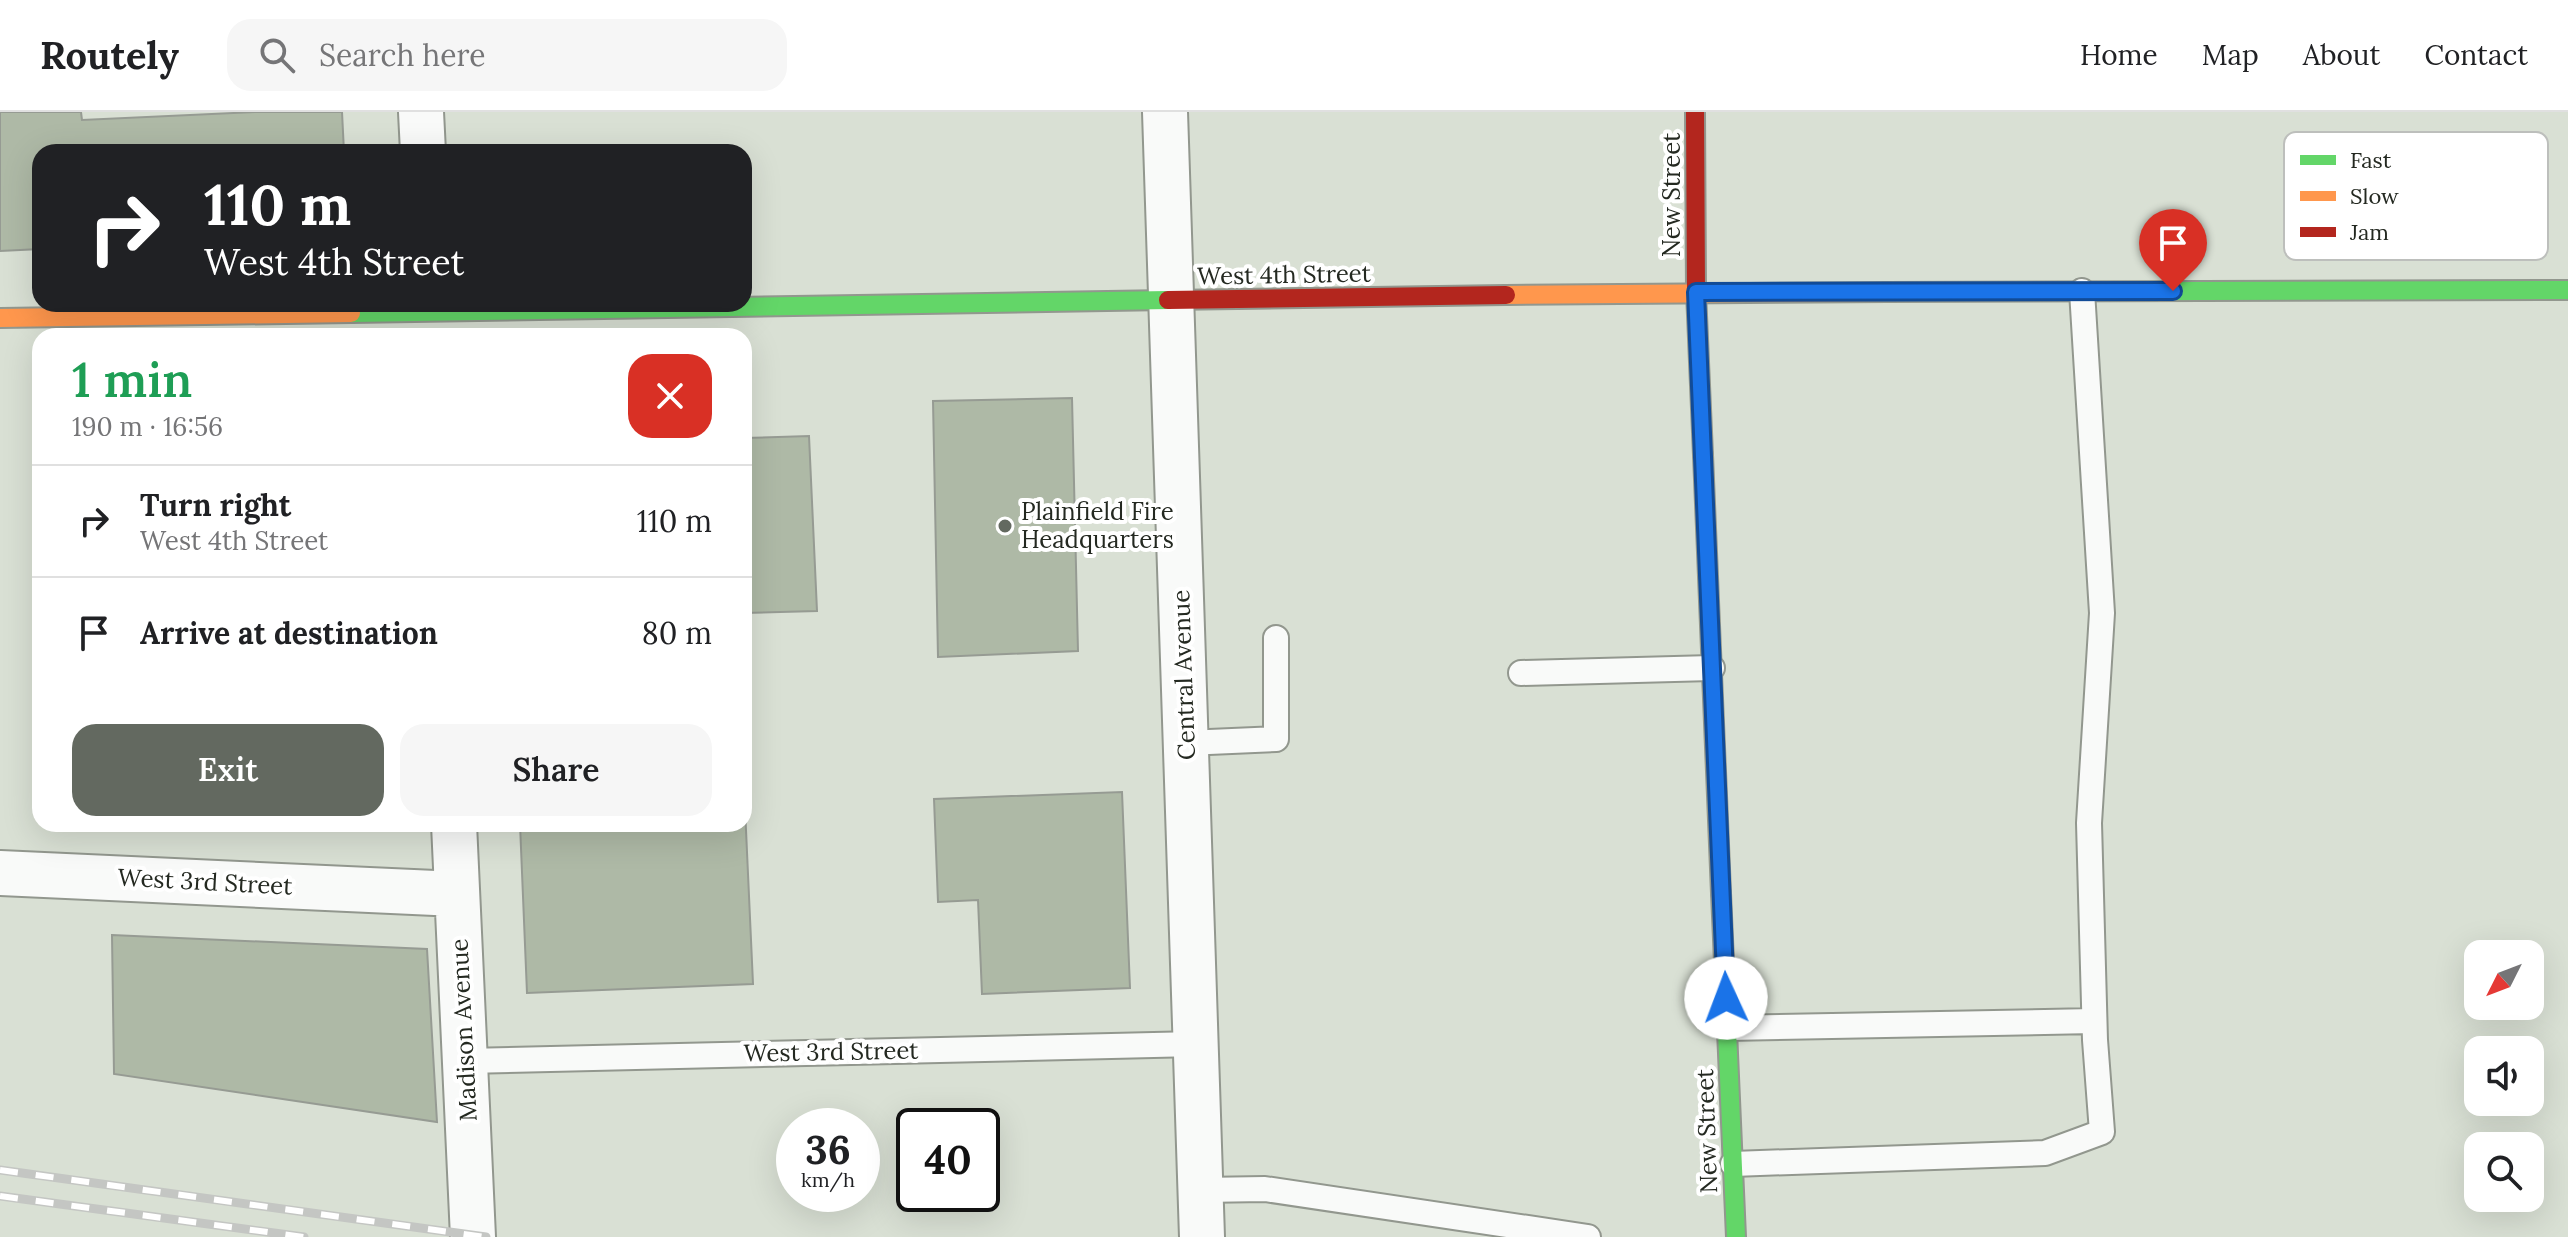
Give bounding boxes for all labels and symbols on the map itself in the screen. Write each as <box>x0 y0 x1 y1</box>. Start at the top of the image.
street label: New Street <box>1656 132 1687 257</box>
legend <box>2284 132 2548 260</box>
text: Fast <box>2350 146 2392 174</box>
text: Slow <box>2350 182 2399 210</box>
pin <box>2139 209 2207 291</box>
text: Jam <box>2349 218 2389 246</box>
street label: West 4th Street <box>1197 257 1372 292</box>
place label: Plainfield Fire Headquarters <box>1021 496 1174 555</box>
marker: Plainfield Fire Headquarters <box>996 517 1014 535</box>
street label: Central Avenue <box>1165 589 1202 761</box>
street label: West 3rd Street <box>117 861 294 902</box>
street label: Madison Avenue <box>443 938 484 1122</box>
north arrow <box>2464 940 2544 1020</box>
position arrow <box>1684 956 1768 1040</box>
street label: West 3rd Street <box>743 1034 919 1069</box>
street label: New Street <box>1689 1068 1724 1194</box>
speed limit sign: 40 <box>896 1108 1000 1212</box>

